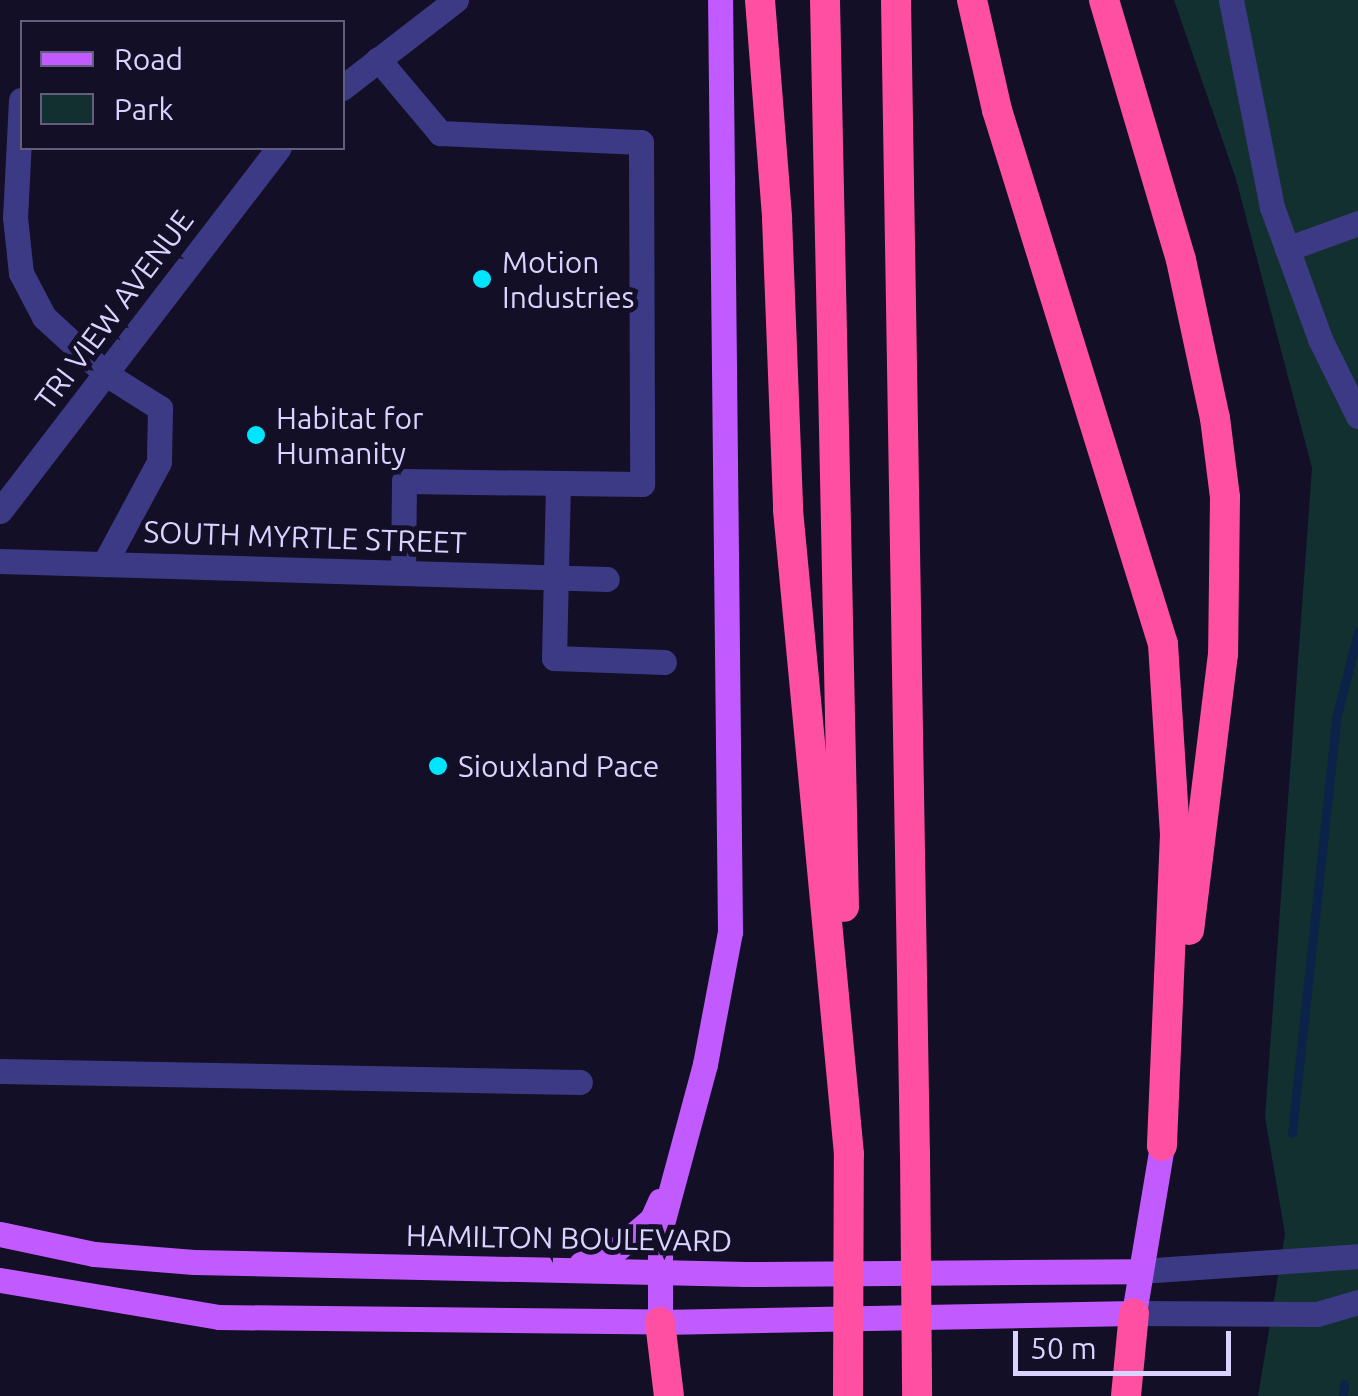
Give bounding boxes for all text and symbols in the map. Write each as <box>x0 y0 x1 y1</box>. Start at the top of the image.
legend <box>20 20 345 150</box>
text: Road <box>114 42 183 76</box>
text: Park <box>114 92 174 126</box>
street label: TRI VIEW AVENUE <box>27 203 201 417</box>
place label: Motion Industries <box>502 244 635 314</box>
marker: Motion Industries <box>471 268 493 290</box>
place label: Habitat for Humanity <box>276 400 423 470</box>
marker: Habitat for Humanity <box>245 424 267 446</box>
street label: SOUTH MYRTLE STREET <box>143 513 467 561</box>
place label: Siouxland Pace <box>458 748 659 784</box>
marker: Siouxland Pace <box>427 755 449 777</box>
street label: HAMILTON BOULEVARD <box>406 1217 732 1259</box>
scale bar <box>1018 1311 1236 1373</box>
text: 50 m <box>1030 1331 1097 1365</box>

